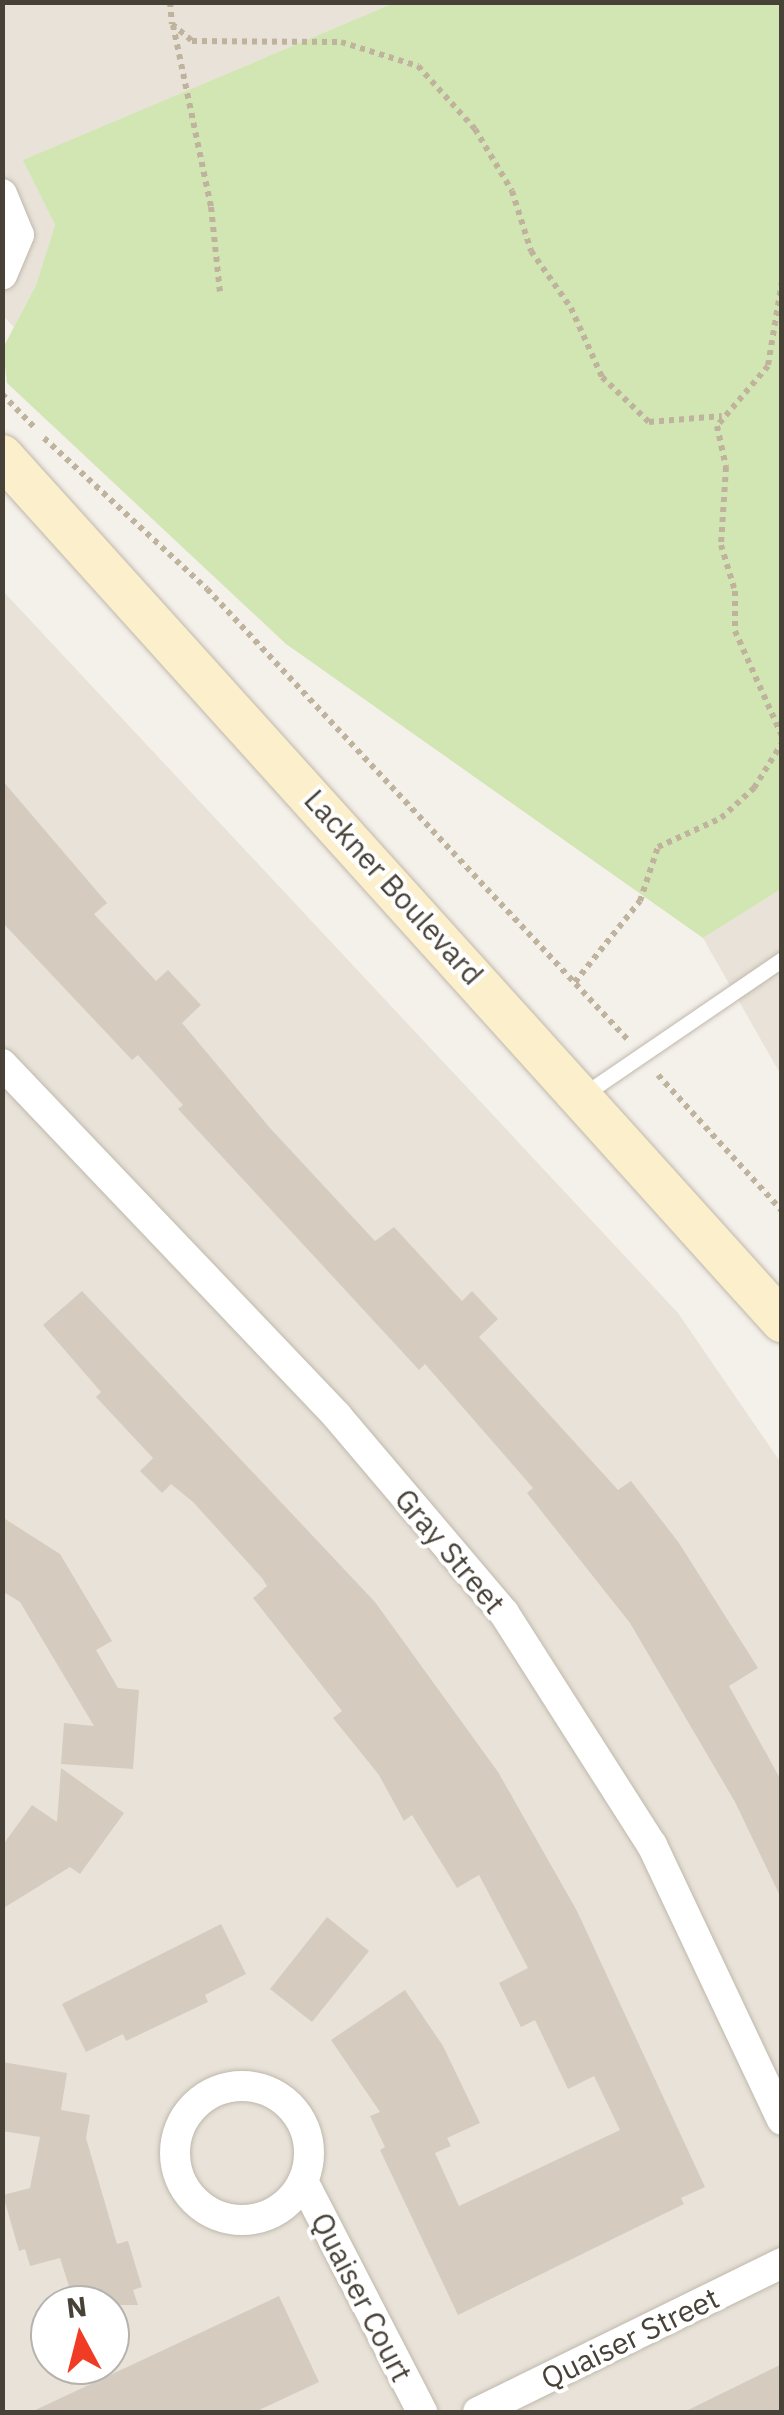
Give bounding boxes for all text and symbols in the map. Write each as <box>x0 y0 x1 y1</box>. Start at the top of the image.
street label: Lackner Boulevard <box>297 782 491 992</box>
street label: Gray Street <box>387 1481 513 1621</box>
street label: Quaiser Court <box>304 2206 420 2388</box>
street label: Quaiser Street <box>535 2279 725 2397</box>
north arrow <box>30 2285 130 2385</box>
text: N <box>64 2287 89 2326</box>

